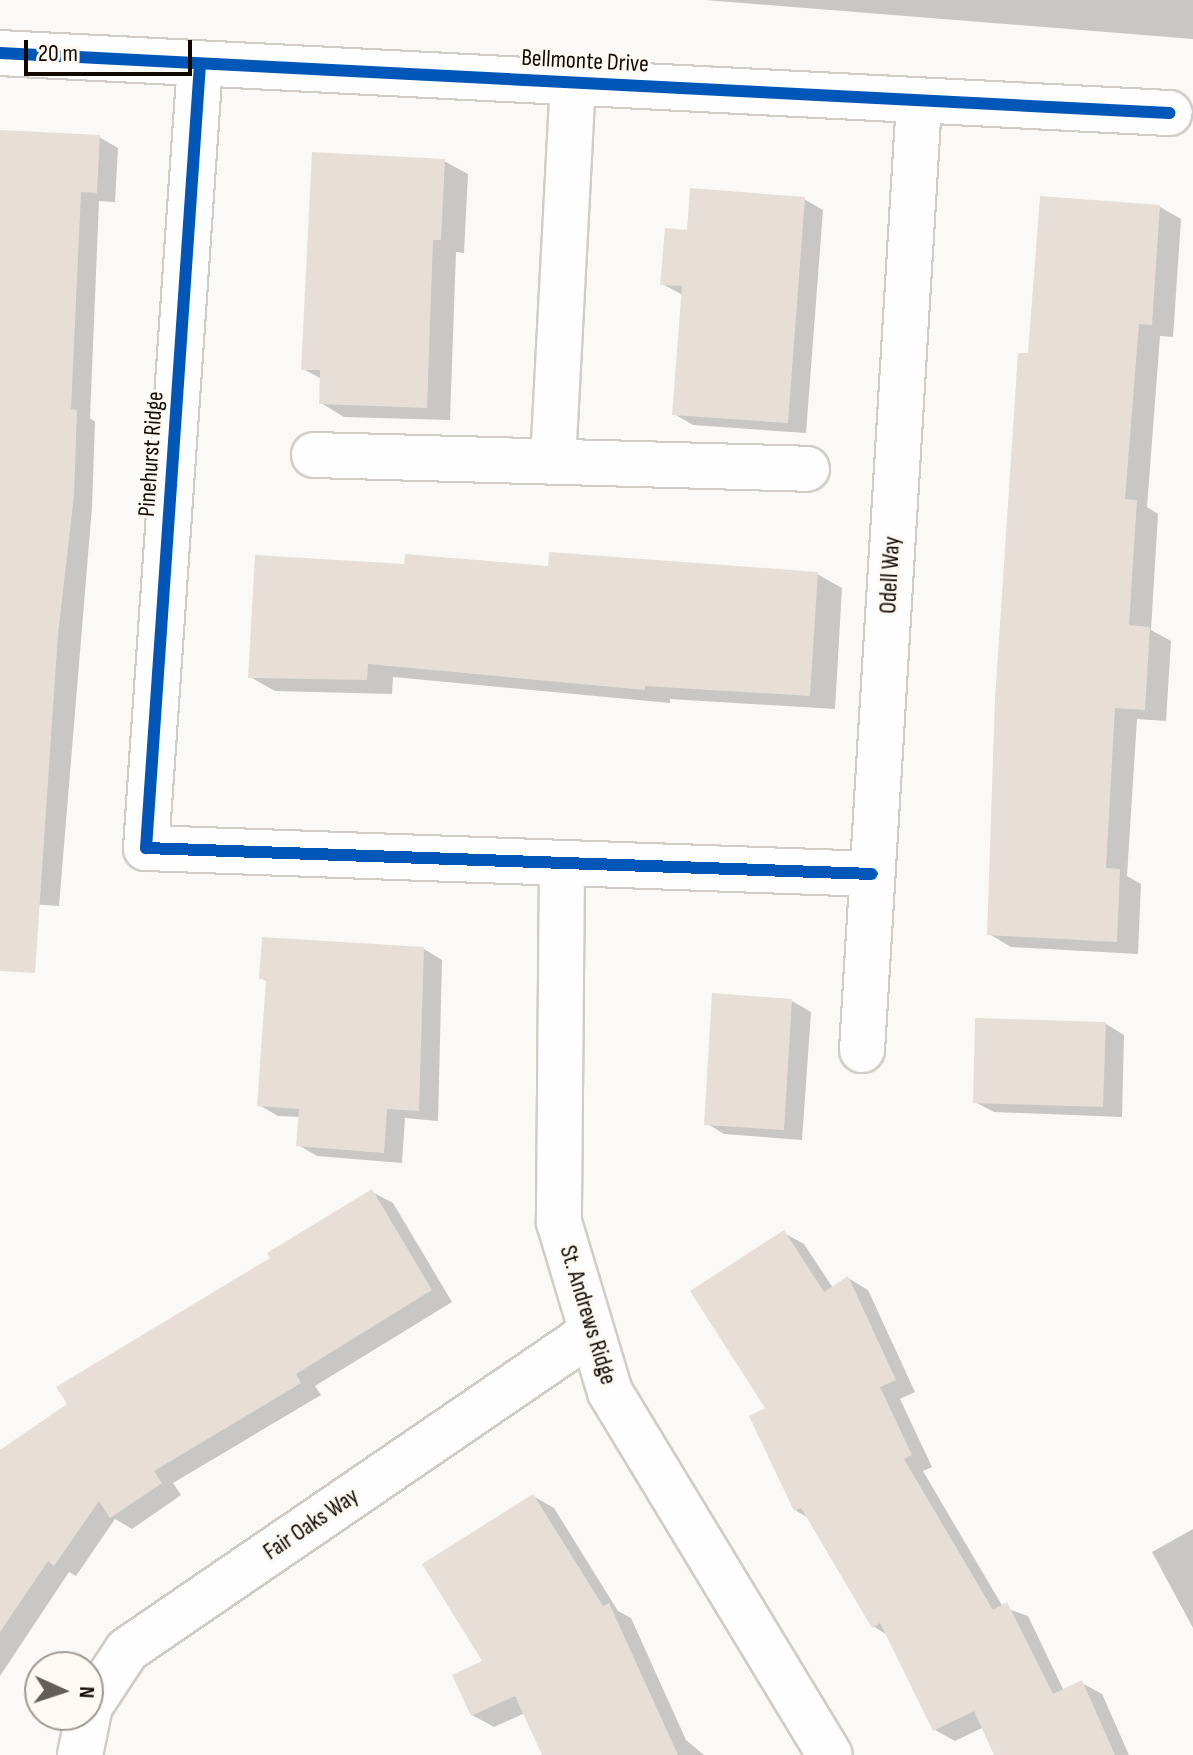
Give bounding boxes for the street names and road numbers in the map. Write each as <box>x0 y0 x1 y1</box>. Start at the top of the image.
street label: Bellmonte Drive <box>521 43 649 79</box>
street label: Pinehurst Ridge <box>132 390 170 518</box>
street label: Odell Way <box>874 536 906 614</box>
street label: St. Andrews Ridge <box>553 1242 623 1388</box>
street label: Fair Oaks Way <box>258 1482 364 1566</box>

